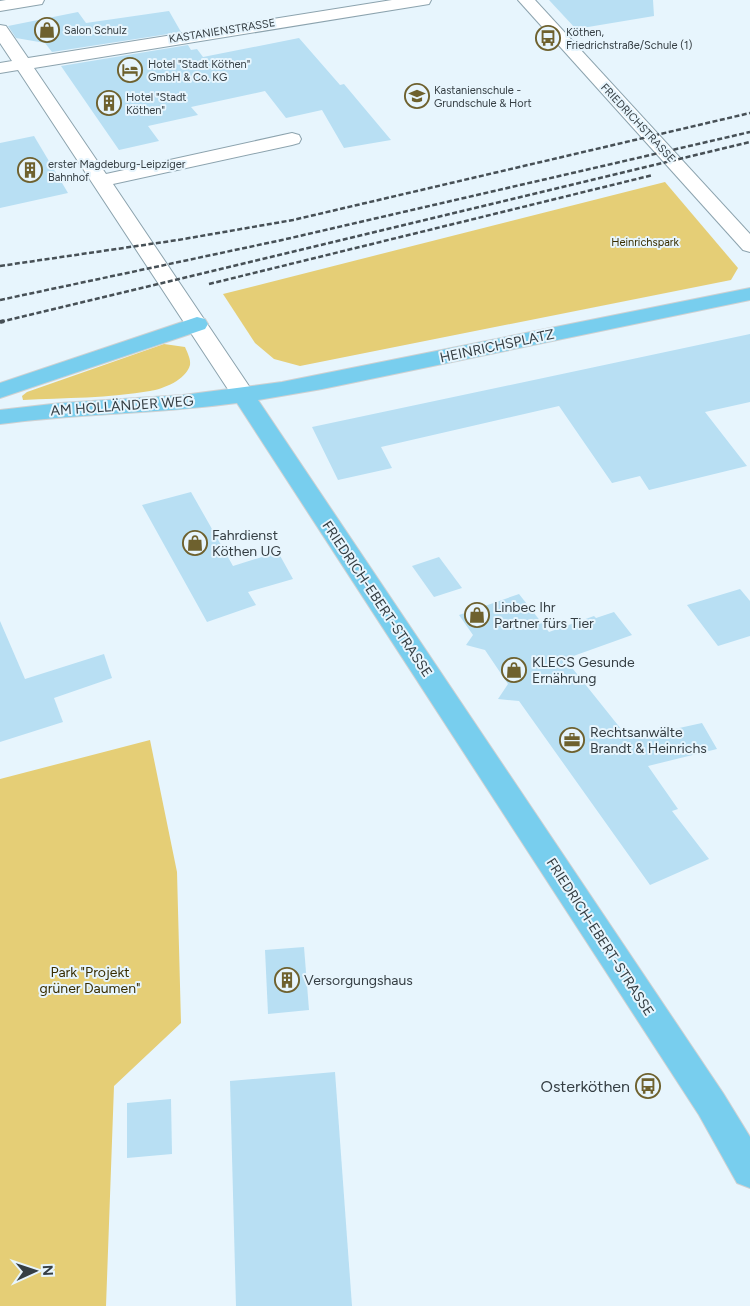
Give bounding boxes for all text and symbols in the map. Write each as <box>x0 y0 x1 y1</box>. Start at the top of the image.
street label: KASTANIENSTRASSE <box>168 16 276 46</box>
shop icon: Salon Schulz <box>34 17 60 43</box>
place label: Salon Schulz <box>64 24 127 37</box>
bus stop icon: Köthen, Friedrichstraße/Schule (1) <box>535 25 561 51</box>
place label: Köthen, Friedrichstraße/Schule (1) <box>566 26 693 52</box>
hotel icon: Hotel "Stadt Köthen" GmbH & Co. KG <box>117 57 143 83</box>
place label: Hotel "Stadt Köthen" GmbH & Co. KG <box>148 58 250 84</box>
street label: FRIEDRICHSTRASSE <box>598 81 678 165</box>
school or university icon: Kastanienschule - Grundschule & Hort <box>404 83 430 109</box>
place label: Kastanienschule - Grundschule & Hort <box>434 84 532 110</box>
building icon: Hotel "Stadt Köthen" <box>96 90 122 116</box>
place label: Hotel "Stadt Köthen" <box>126 91 187 117</box>
building icon: erster Magdeburg-Leipziger Bahnhof <box>17 157 43 183</box>
place label: erster Magdeburg-Leipziger Bahnhof <box>48 158 186 184</box>
park label: Heinrichspark <box>611 236 679 249</box>
street label: HEINRICHSPLATZ <box>438 326 556 366</box>
street label: AM HOLLÄNDER WEG <box>50 392 195 419</box>
street label: FRIEDRICH-EBERT-STRASSE <box>318 518 436 680</box>
place label: Fahrdienst Köthen UG <box>212 527 281 560</box>
shop icon: Fahrdienst Köthen UG <box>182 530 208 556</box>
place label: Linbec Ihr Partner fürs Tier <box>494 599 594 632</box>
shop icon: Linbec Ihr Partner fürs Tier <box>464 602 490 628</box>
place label: KLECS Gesunde Ernährung <box>532 654 635 687</box>
shop icon: KLECS Gesunde Ernährung <box>501 657 527 683</box>
place label: Rechtsanwälte Brandt & Heinrichs <box>590 724 707 757</box>
office icon: Rechtsanwälte Brandt & Heinrichs <box>559 727 585 753</box>
street label: FRIEDRICH-EBERT-STRASSE <box>543 855 657 1019</box>
park label: Park "Projekt grüner Daumen" <box>40 964 140 997</box>
building icon: Versorgungshaus <box>274 967 300 993</box>
place label: Versorgungshaus <box>304 972 413 989</box>
bus stop icon: Osterköthen <box>635 1073 661 1099</box>
place label: Osterköthen <box>540 1077 630 1096</box>
north arrow <box>10 1246 60 1296</box>
text: N <box>39 1264 56 1276</box>

